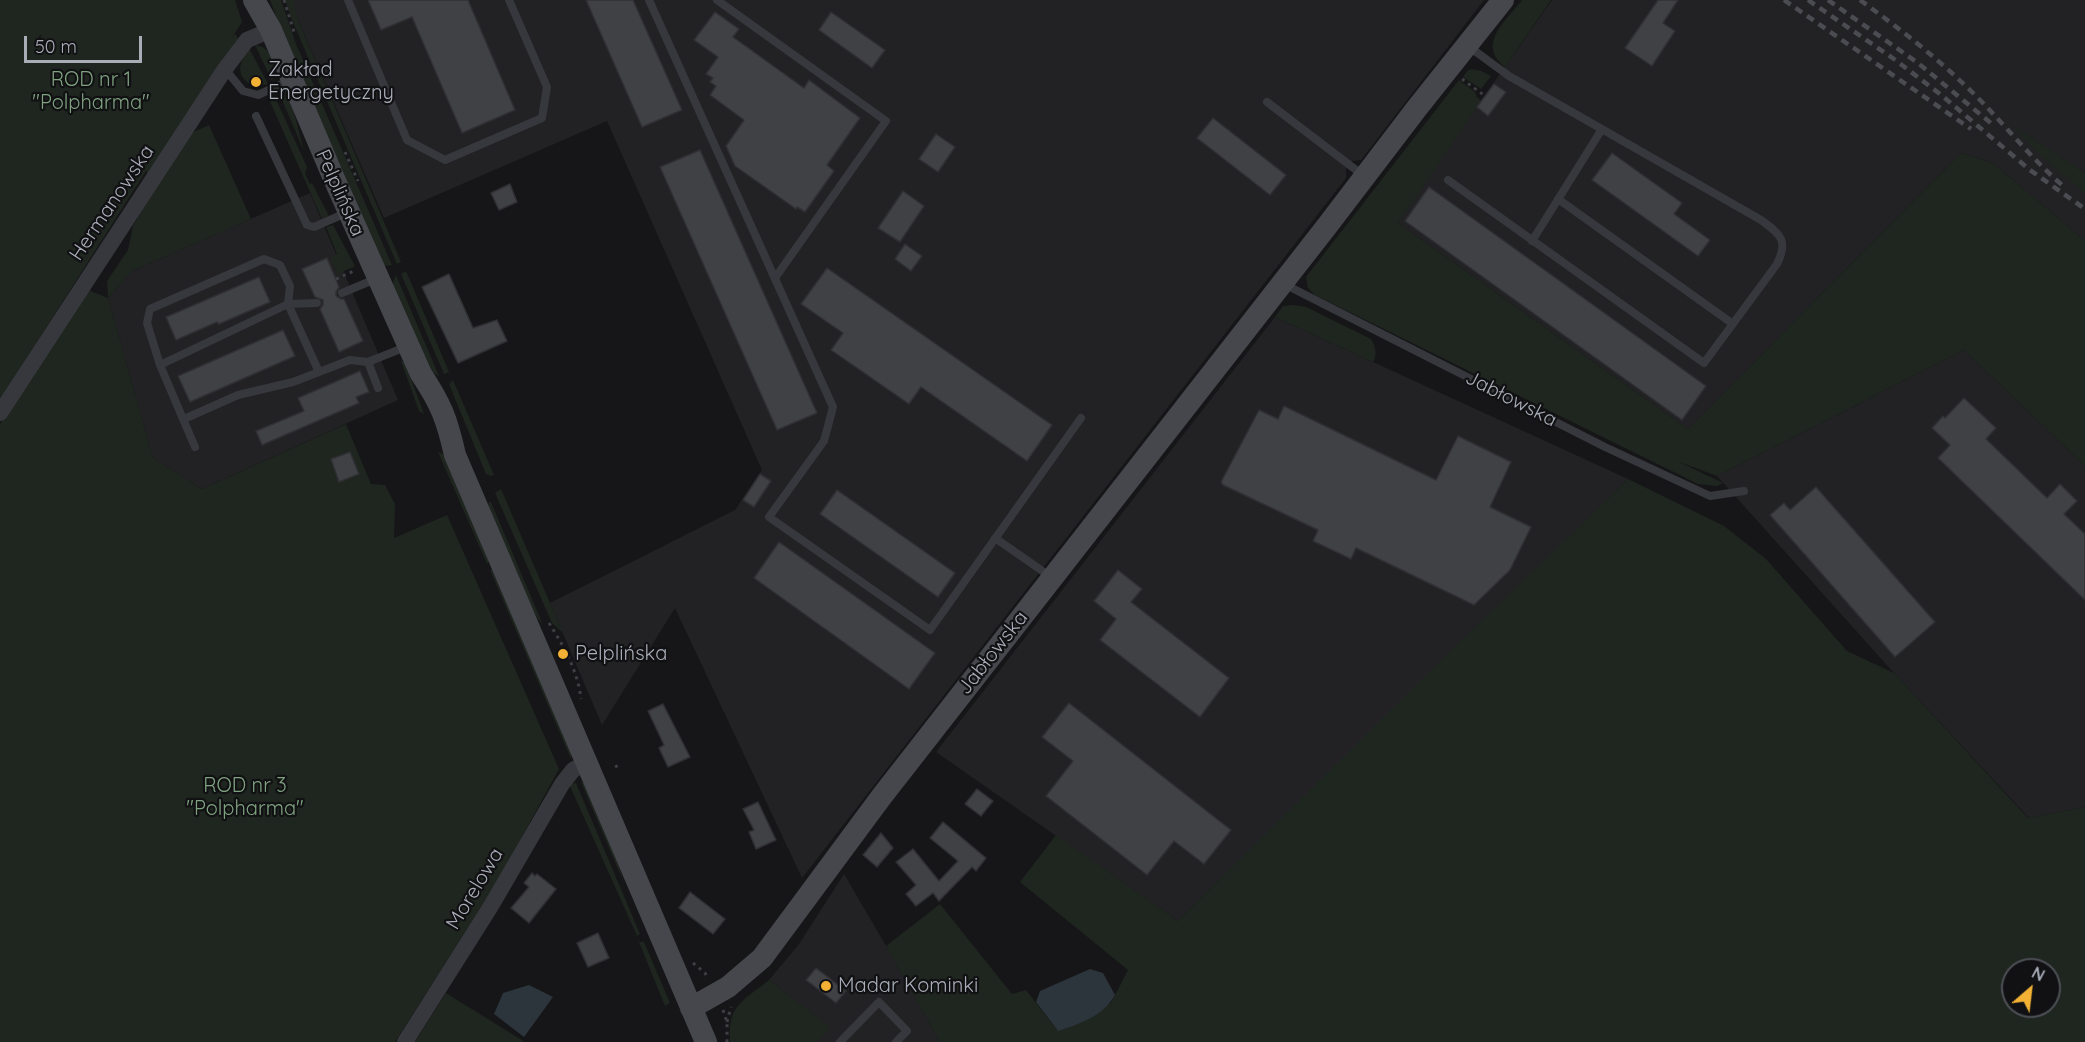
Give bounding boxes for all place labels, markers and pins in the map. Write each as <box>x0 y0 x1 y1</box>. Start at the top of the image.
place label: Zakład Energetyczny <box>268 58 394 105</box>
marker: Zakład Energetyczny <box>249 75 263 89</box>
place label: Pelplińska <box>575 642 667 666</box>
marker: Pelplińska <box>556 647 570 661</box>
place label: Madar Kominki <box>838 974 978 998</box>
marker: Madar Kominki <box>819 979 833 993</box>

